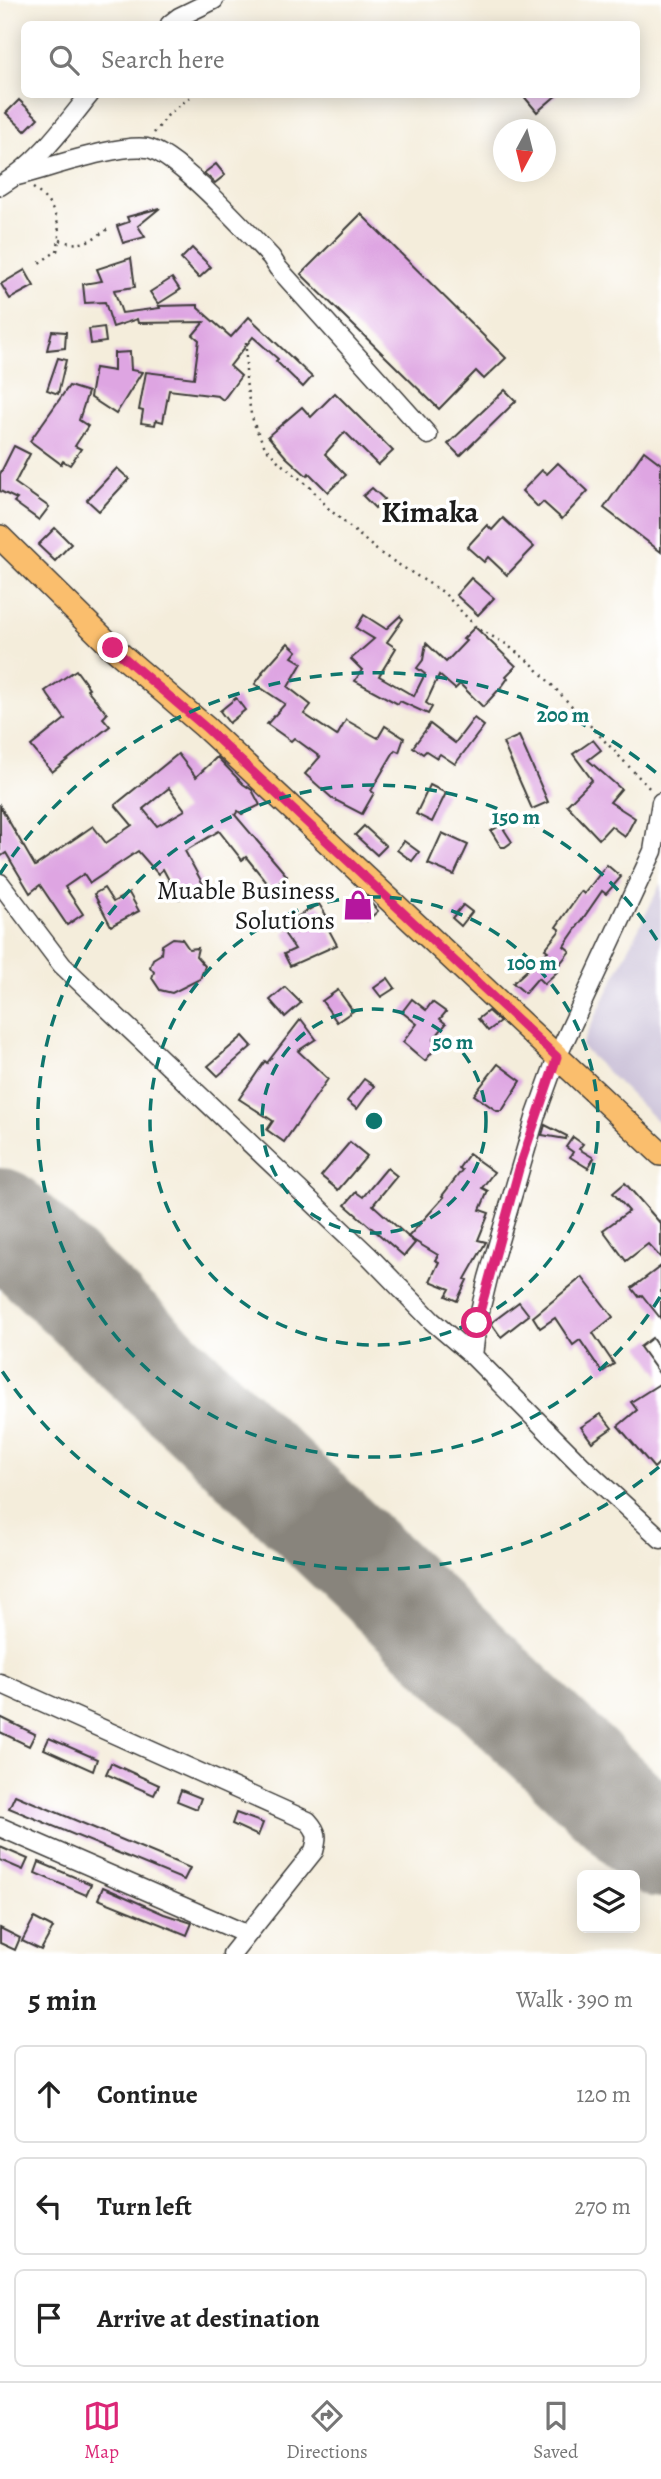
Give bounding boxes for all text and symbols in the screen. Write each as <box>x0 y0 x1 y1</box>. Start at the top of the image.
search box <box>21 21 640 98</box>
icon: search <box>45 41 83 79</box>
text: Search here <box>101 42 225 77</box>
north arrow <box>493 119 556 182</box>
district label: Kimaka <box>381 492 479 532</box>
route end <box>97 632 128 663</box>
text: 200 m <box>537 701 590 729</box>
text: 150 m <box>492 803 541 831</box>
place label: Muable Business Solutions <box>157 873 335 938</box>
shop icon: Muable Business Solutions <box>341 888 375 922</box>
text: 100 m <box>507 949 557 977</box>
text: 50 m <box>433 1028 474 1056</box>
centre of rings <box>362 1109 386 1133</box>
route start <box>461 1307 492 1338</box>
map controls <box>577 1870 640 1933</box>
button: layers <box>577 1870 640 1933</box>
text: 5 min <box>28 1980 97 2020</box>
text: Walk · 390 m <box>516 1984 633 2015</box>
icon: ahead <box>30 2075 68 2113</box>
text: Continue <box>97 2077 198 2112</box>
text: 120 m <box>576 2079 631 2110</box>
icon: left <box>30 2187 68 2225</box>
text: Turn left <box>97 2189 192 2224</box>
text: 270 m <box>574 2191 631 2222</box>
icon: arrive <box>30 2299 68 2337</box>
text: Arrive at destination <box>97 2301 320 2336</box>
tab: Map <box>83 2397 121 2465</box>
tab: Directions <box>286 2397 368 2465</box>
tab: Saved <box>533 2397 578 2465</box>

